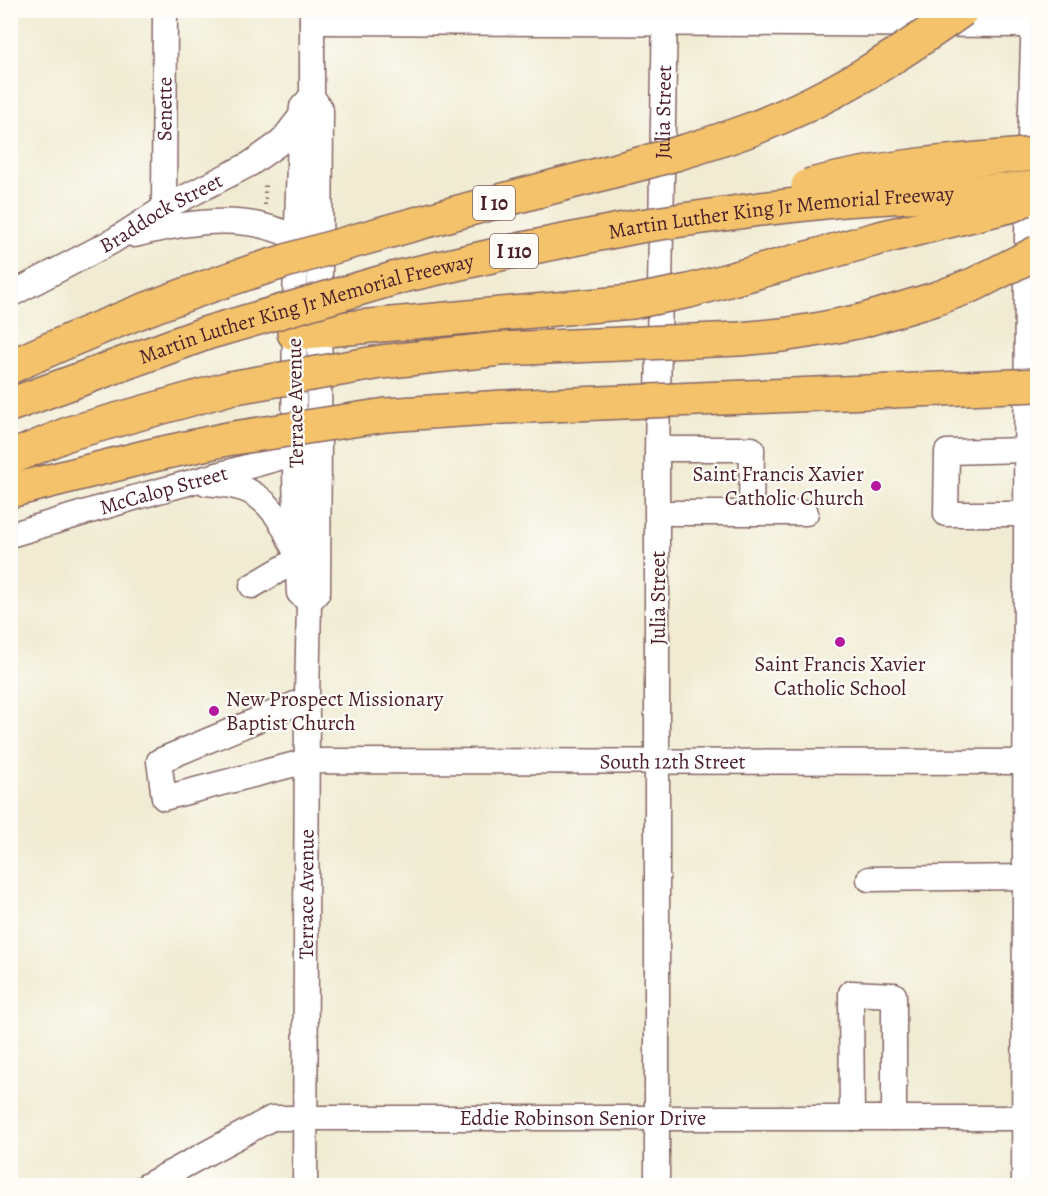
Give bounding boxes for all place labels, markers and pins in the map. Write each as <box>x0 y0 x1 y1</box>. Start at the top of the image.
place label: Saint Francis Xavier Catholic Church <box>692 460 864 512</box>
marker: Saint Francis Xavier Catholic Church <box>869 479 883 493</box>
marker: Saint Francis Xavier Catholic School <box>833 635 847 649</box>
place label: Saint Francis Xavier Catholic School <box>754 650 926 702</box>
place label: New Prospect Missionary Baptist Church <box>226 685 444 737</box>
marker: New Prospect Missionary Baptist Church <box>207 704 221 718</box>

